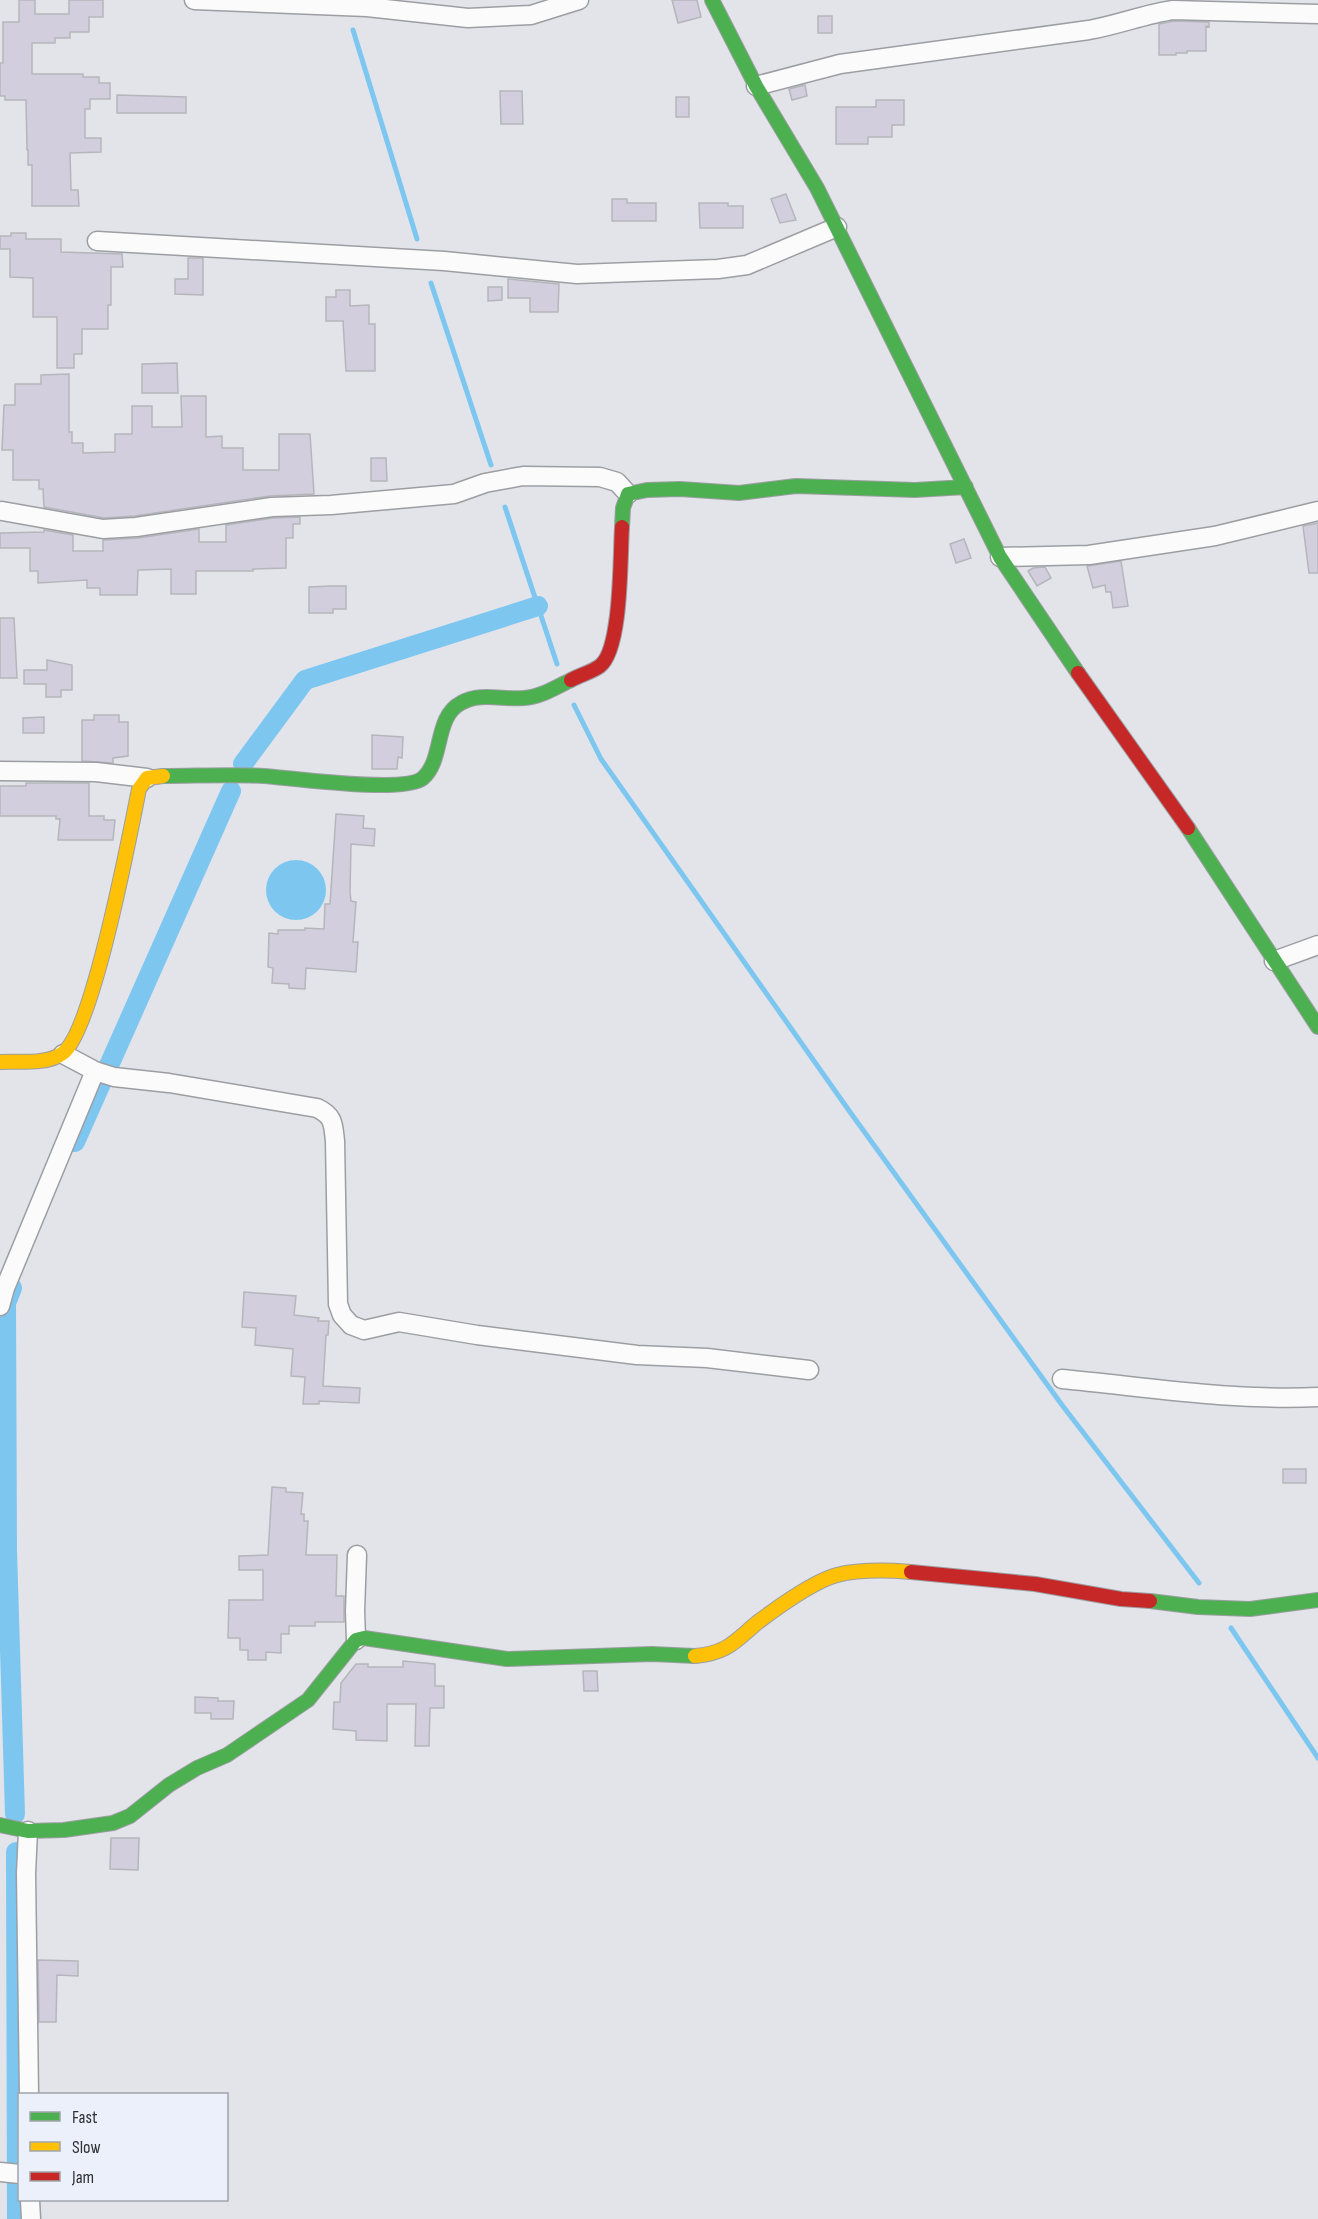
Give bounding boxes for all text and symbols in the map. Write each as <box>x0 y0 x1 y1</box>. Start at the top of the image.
legend <box>18 2093 228 2201</box>
text: Fast <box>72 2107 98 2128</box>
text: Slow <box>72 2137 101 2158</box>
text: Jam <box>71 2167 94 2188</box>

